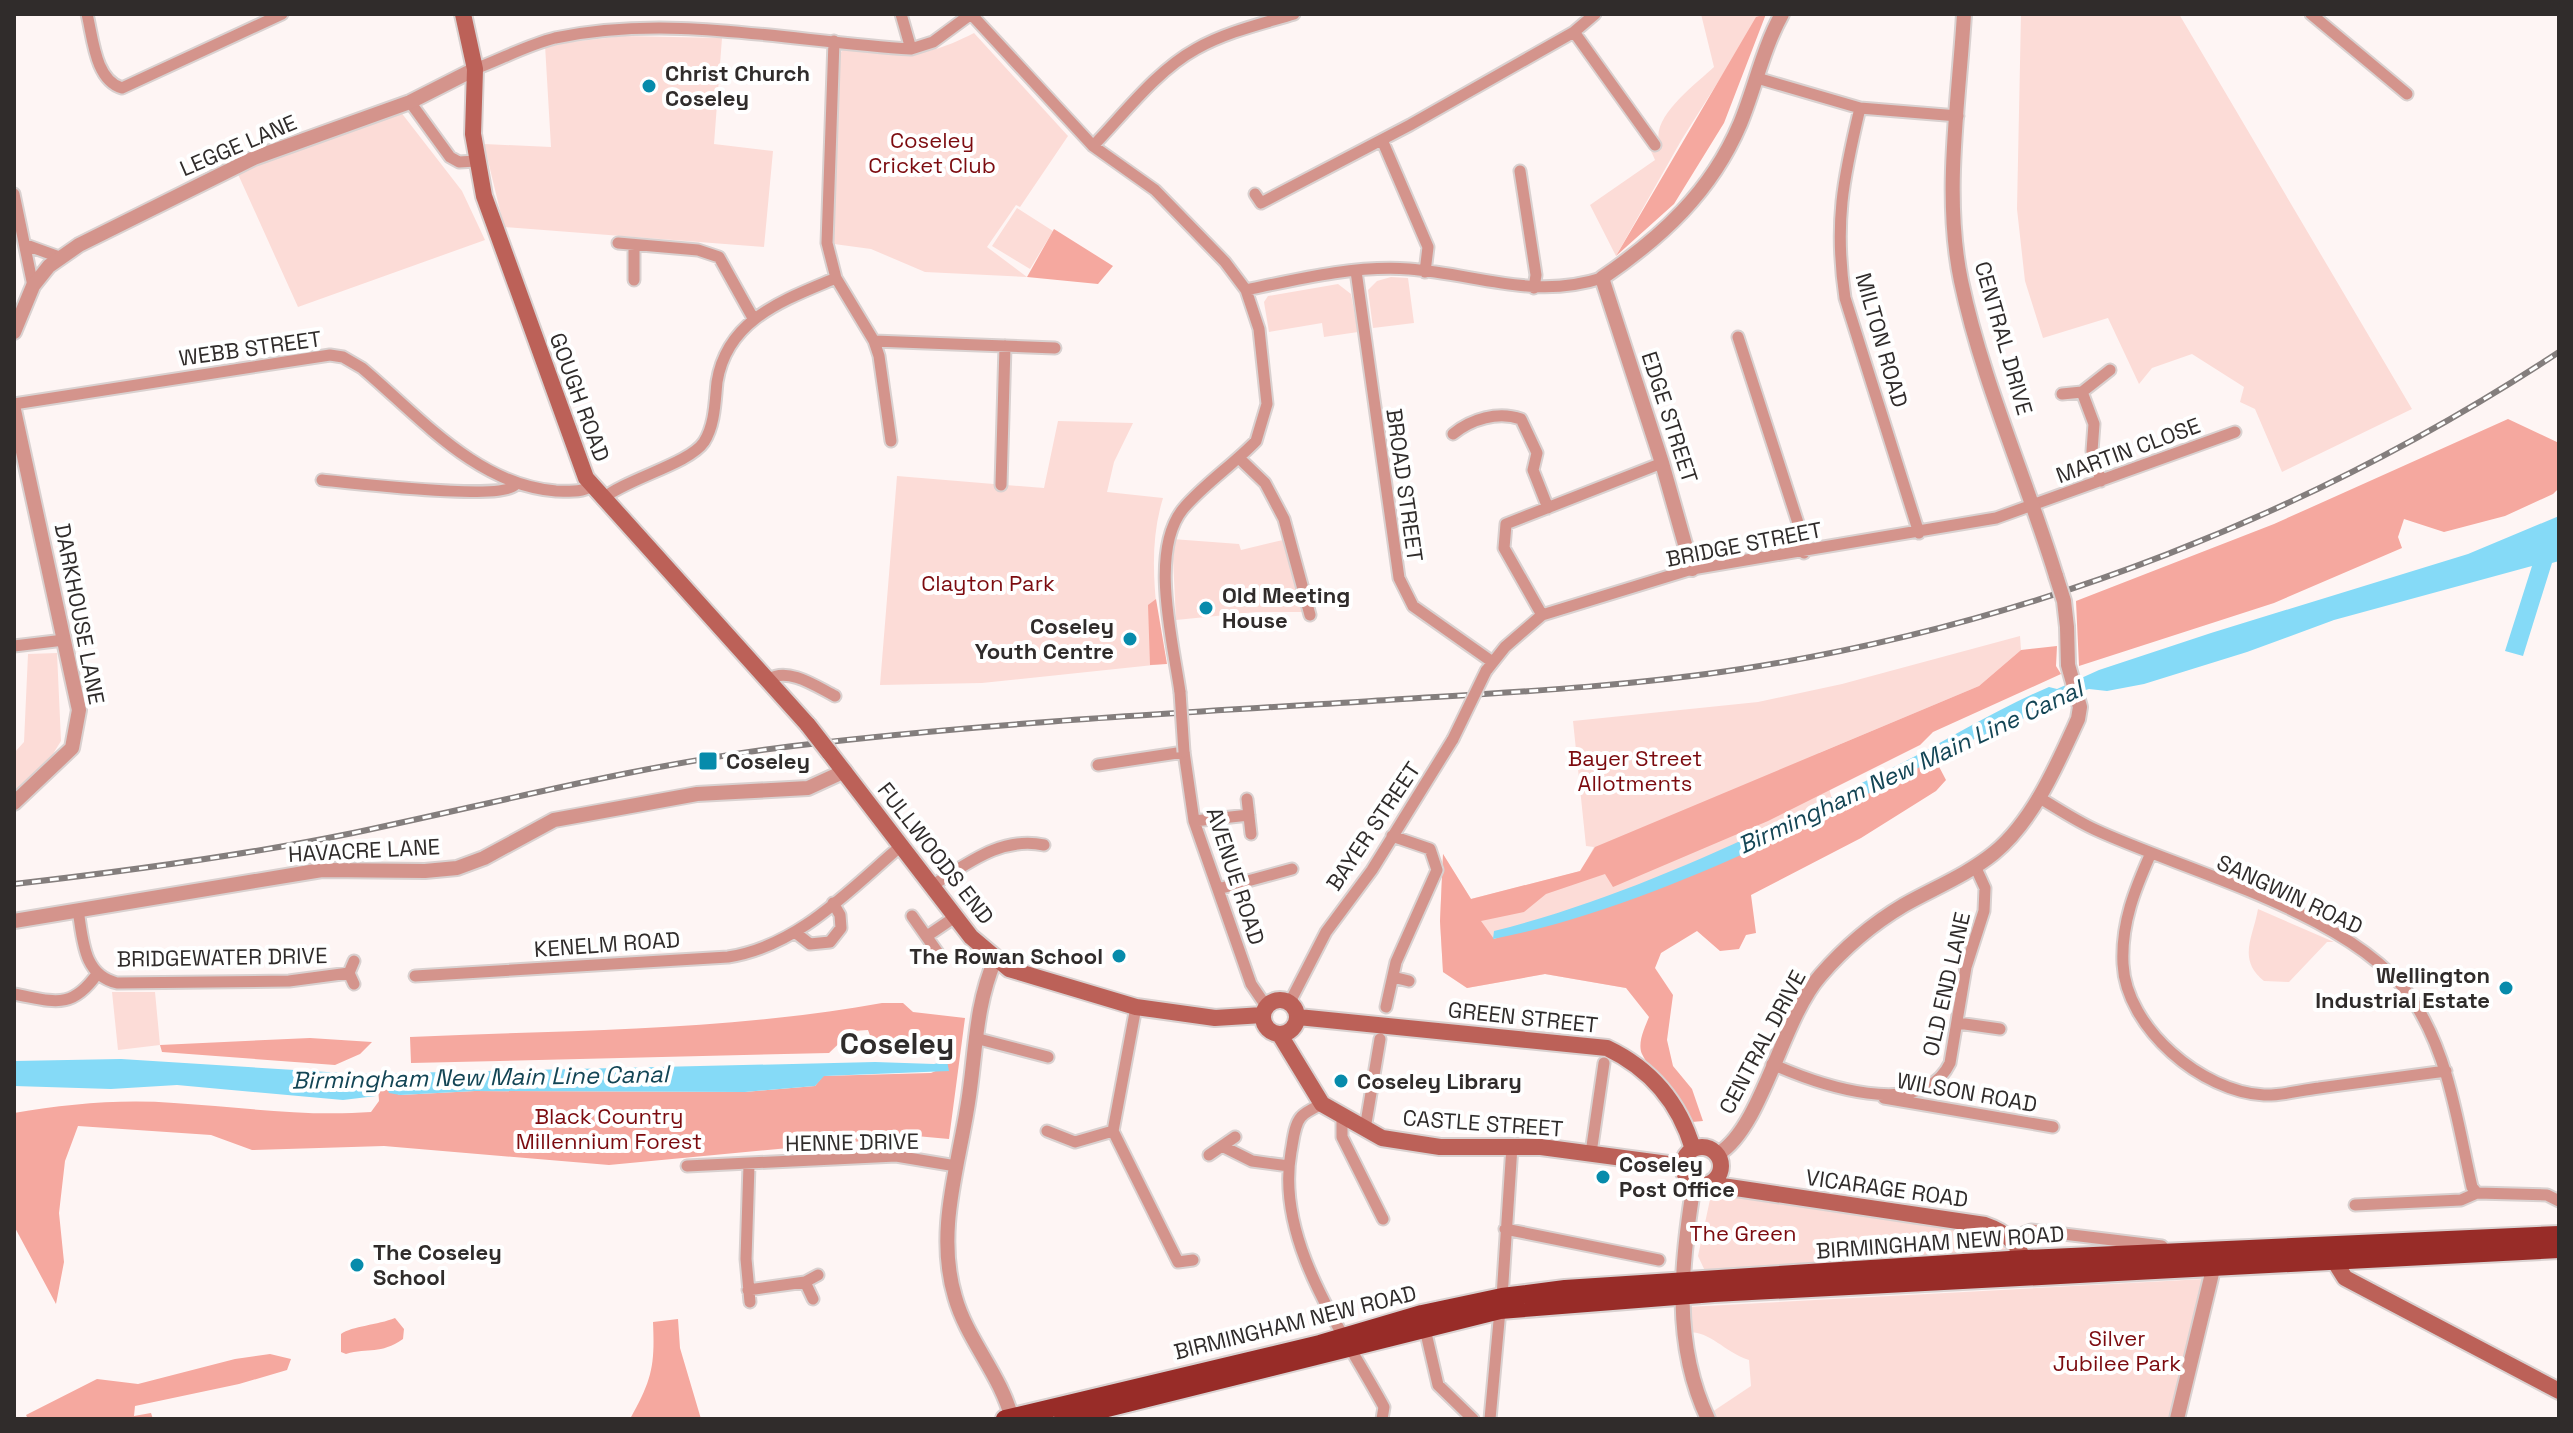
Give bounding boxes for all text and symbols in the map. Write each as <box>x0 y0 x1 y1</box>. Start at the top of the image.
place label: Christ Church Coseley <box>665 59 810 112</box>
marker: Christ Church Coseley <box>640 77 658 95</box>
street label: LEGGE LANE <box>175 108 301 182</box>
park label: Coseley Cricket Club <box>868 126 996 179</box>
street label: CENTRAL DRIVE <box>1969 258 2039 418</box>
street label: MILTON ROAD <box>1849 270 1915 410</box>
street label: WEBB STREET <box>177 324 323 372</box>
street label: GOUGH ROAD <box>544 329 616 465</box>
street label: EDGE STREET <box>1636 348 1704 486</box>
street label: BROAD STREET <box>1380 407 1430 563</box>
street label: MARTIN CLOSE <box>2052 411 2204 489</box>
street label: BRIDGE STREET <box>1664 515 1824 573</box>
street label: DARKHOUSE LANE <box>49 521 111 707</box>
park label: Clayton Park <box>921 569 1055 597</box>
place label: Old Meeting House <box>1222 581 1350 634</box>
marker: Old Meeting House <box>1197 599 1215 617</box>
place label: Coseley Youth Centre <box>975 612 1114 665</box>
marker: Coseley Youth Centre <box>1121 630 1139 648</box>
water label: Birmingham New Main Line Canal <box>1733 672 2090 861</box>
park label: Bayer Street Allotments <box>1568 744 1702 797</box>
place label: Coseley <box>726 747 810 775</box>
marker: Coseley <box>697 750 719 772</box>
street label: BAYER STREET <box>1320 756 1426 896</box>
street label: FULLWOODS END <box>872 776 1000 930</box>
street label: AVENUE ROAD <box>1201 804 1271 948</box>
street label: HAVACRE LANE <box>287 832 441 868</box>
street label: SANGWIN ROAD <box>2212 848 2368 940</box>
street label: OLD END LANE <box>1916 909 1976 1059</box>
street label: KENELM ROAD <box>533 925 681 963</box>
street label: BRIDGEWATER DRIVE <box>116 941 328 973</box>
place label: The Rowan School <box>909 942 1103 970</box>
marker: The Rowan School <box>1110 947 1128 965</box>
place label: Wellington Industrial Estate <box>2315 961 2490 1014</box>
street label: CENTRAL DRIVE <box>1712 965 1812 1119</box>
marker: Wellington Industrial Estate <box>2497 979 2515 997</box>
street label: GREEN STREET <box>1447 995 1600 1039</box>
district label: Coseley <box>840 1024 954 1063</box>
water label: Birmingham New Main Line Canal <box>291 1058 672 1096</box>
street label: WILSON ROAD <box>1895 1066 2039 1118</box>
place label: Coseley Library <box>1357 1067 1522 1095</box>
marker: Coseley Library <box>1332 1072 1350 1090</box>
park label: Black Country Millennium Forest <box>516 1102 702 1155</box>
street label: CASTLE STREET <box>1402 1103 1564 1143</box>
street label: HENNE DRIVE <box>785 1127 919 1157</box>
place label: Coseley Post Office <box>1619 1150 1735 1203</box>
street label: VICARAGE ROAD <box>1804 1163 1970 1213</box>
marker: Coseley Post Office <box>1594 1168 1612 1186</box>
park label: The Green <box>1689 1219 1797 1247</box>
street label: BIRMINGHAM NEW ROAD <box>1815 1219 2065 1265</box>
place label: The Coseley School <box>373 1238 502 1291</box>
marker: The Coseley School <box>348 1256 366 1274</box>
street label: BIRMINGHAM NEW ROAD <box>1171 1278 1419 1366</box>
park label: Silver Jubilee Park <box>2053 1324 2181 1377</box>

